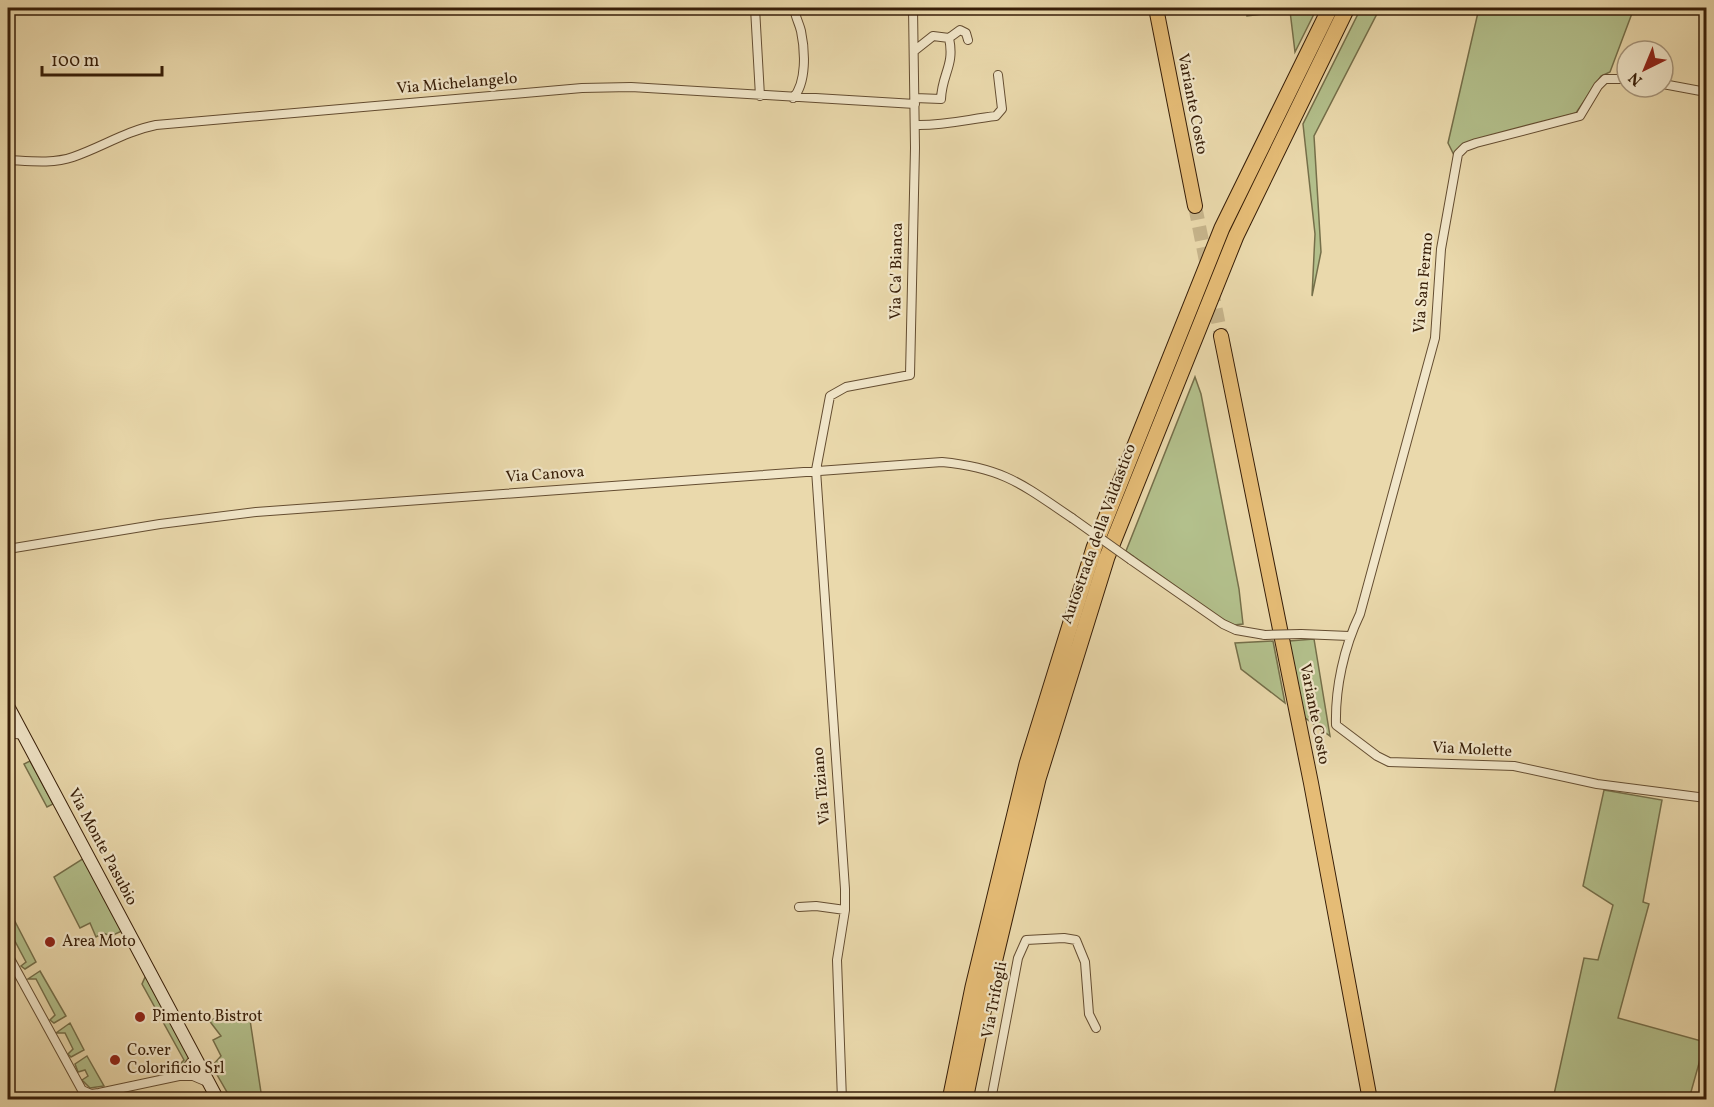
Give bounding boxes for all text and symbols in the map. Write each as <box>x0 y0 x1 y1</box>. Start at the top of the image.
scale bar <box>42 39 162 77</box>
north arrow <box>1615 39 1675 99</box>
text: 100 m <box>51 49 100 74</box>
street label: Variante Costo <box>1171 52 1213 156</box>
text: N <box>1624 66 1648 91</box>
street label: Via Michelangelo <box>396 68 518 100</box>
street label: Via Ca' Bianca <box>885 222 909 320</box>
street label: Via San Fermo <box>1409 232 1439 334</box>
street label: Autostrada della Valdastico <box>1056 441 1142 627</box>
street label: Via Canova <box>505 461 585 489</box>
street label: Variante Costo <box>1293 662 1335 766</box>
street label: Via Molette <box>1432 737 1512 763</box>
street label: Via Tiziano <box>808 746 836 826</box>
street label: Via Monte Pasubio <box>62 784 142 910</box>
place label: Area Moto <box>62 931 136 953</box>
marker: Area Moto <box>43 935 57 949</box>
street label: Via Trifogli <box>977 960 1013 1040</box>
place label: Pimento Bistrot <box>152 1006 263 1028</box>
marker: Pimento Bistrot <box>133 1010 147 1024</box>
place label: Co.ver Colorificio Srl <box>127 1040 225 1080</box>
marker: Co.ver Colorificio Srl <box>108 1053 122 1067</box>

